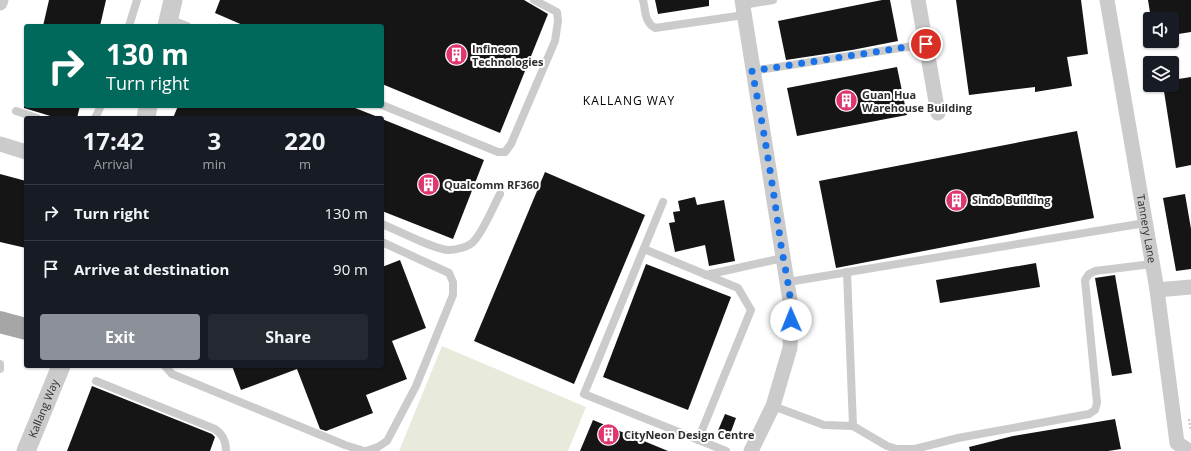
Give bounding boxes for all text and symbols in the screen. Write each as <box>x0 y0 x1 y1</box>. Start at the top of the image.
map controls <box>1143 12 1179 92</box>
button: sound <box>1143 12 1179 48</box>
pin <box>909 27 943 61</box>
icon: arrive <box>915 33 937 55</box>
text: 130 m <box>106 35 189 73</box>
icon: right <box>40 40 92 92</box>
place label: Infineon Technologies <box>472 41 544 69</box>
building icon: Infineon Technologies <box>444 42 470 68</box>
button: layers <box>1143 56 1179 92</box>
text: Turn right <box>106 71 189 95</box>
place label: Guan Hua Warehouse Building <box>862 87 973 115</box>
building icon: Guan Hua Warehouse Building <box>834 88 860 114</box>
district label: KALLANG WAY <box>583 92 675 109</box>
text: 17:42 <box>82 124 144 157</box>
text: 3 <box>207 124 221 157</box>
text: 220 <box>284 124 326 157</box>
text: Arrival <box>94 155 133 173</box>
text: min <box>203 155 226 173</box>
text: m <box>299 155 311 173</box>
building icon: Qualcomm RF360 <box>415 172 441 198</box>
place label: Qualcomm RF360 <box>444 177 539 192</box>
building icon: Sindo Building <box>943 187 969 213</box>
place label: Sindo Building <box>972 192 1051 207</box>
street label: Tannery Lane <box>1134 193 1160 264</box>
icon: right <box>40 202 62 224</box>
text: Turn right <box>74 203 149 223</box>
text: 130 m <box>324 203 368 223</box>
icon: arrive <box>40 258 62 280</box>
text: Arrive at destination <box>74 259 229 279</box>
text: 90 m <box>333 259 368 279</box>
position arrow <box>770 299 812 341</box>
button: Exit <box>40 314 200 360</box>
button: Share <box>208 314 368 360</box>
street label: Kallang Way <box>24 376 62 440</box>
building icon: CityNeon Design Centre <box>596 422 622 448</box>
place label: CityNeon Design Centre <box>624 427 755 442</box>

